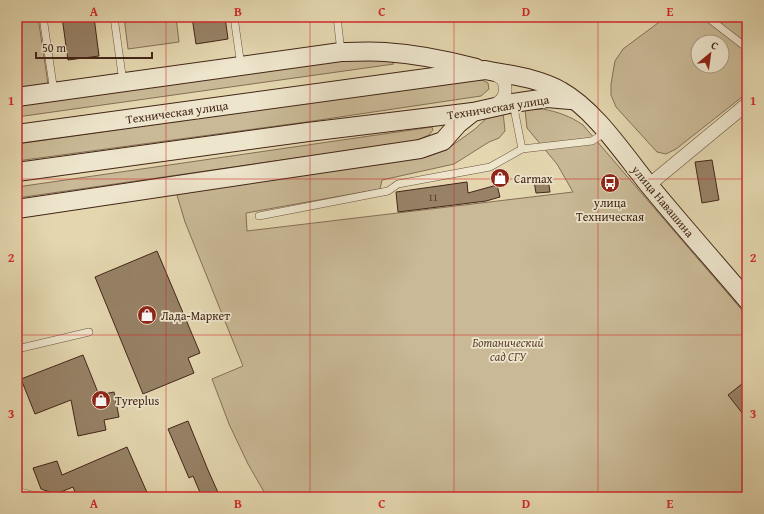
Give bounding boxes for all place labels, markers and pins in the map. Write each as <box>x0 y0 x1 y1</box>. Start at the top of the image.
shop icon: Carmax <box>489 167 511 189</box>
place label: Carmax <box>514 170 554 187</box>
bus stop icon: улица Техническая <box>599 172 621 194</box>
place label: улица Техническая <box>576 194 644 225</box>
shop icon: Лада-Маркет <box>136 304 158 326</box>
place label: Лада-Маркет <box>161 307 230 324</box>
shop icon: Tyreplus <box>90 389 112 411</box>
place label: Tyreplus <box>115 392 159 409</box>

